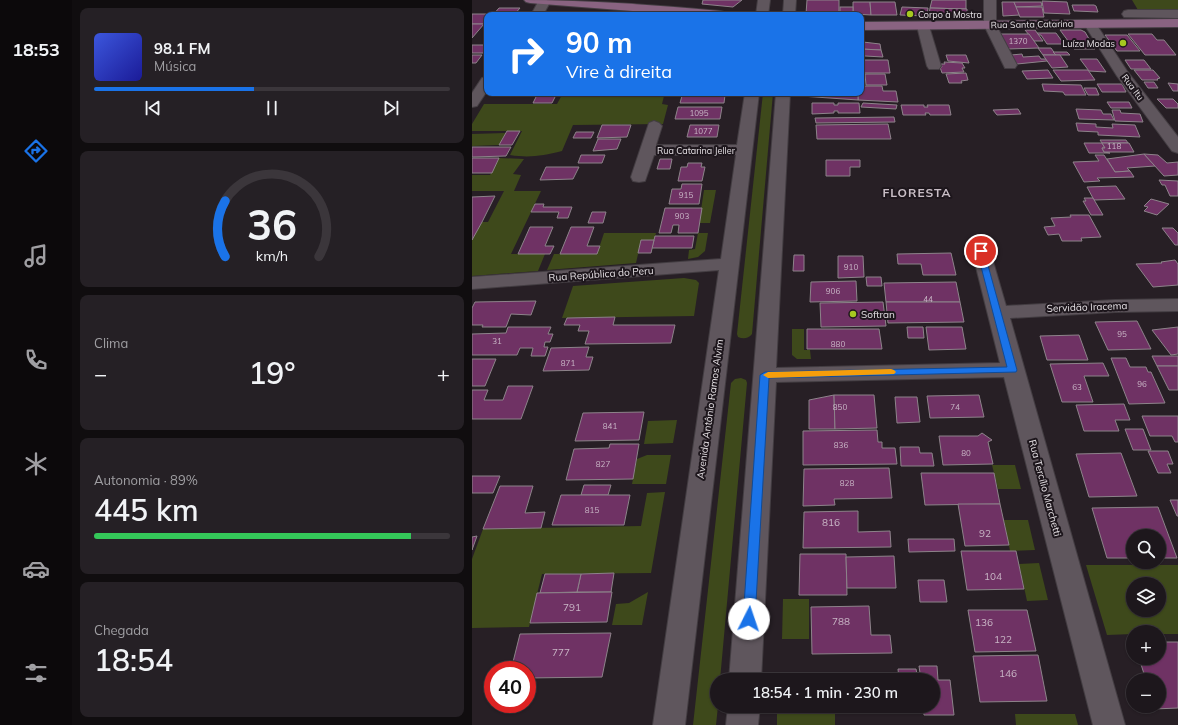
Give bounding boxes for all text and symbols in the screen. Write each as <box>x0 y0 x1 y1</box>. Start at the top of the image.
marker: Corpo à Mostra <box>905 9 915 19</box>
place label: Corpo à Mostra <box>918 9 982 20</box>
street label: Rua Santa Catarina <box>991 18 1073 30</box>
text: 90 m <box>566 25 632 60</box>
icon: right <box>500 28 552 80</box>
house number: 1370 <box>1008 36 1028 46</box>
text: 18:53 <box>12 38 60 61</box>
place label: Luíza Modas <box>1062 38 1115 49</box>
marker: Luíza Modas <box>1118 38 1128 48</box>
text: 98.1 FM <box>154 39 210 58</box>
text: Música <box>154 58 196 74</box>
text: Vire à direita <box>566 60 672 83</box>
street label: Rua Itu <box>1120 72 1146 102</box>
icon: previous <box>142 97 164 119</box>
icon: pause <box>261 97 283 119</box>
icon: next <box>380 97 402 119</box>
house number: 1095 <box>689 108 709 118</box>
house number: 1077 <box>693 126 713 136</box>
icon: directions <box>22 137 50 165</box>
house number: 118 <box>1107 141 1121 151</box>
street label: Rua Catarina Jeller <box>657 145 736 156</box>
district label: FLORESTA <box>882 185 952 200</box>
house number: 915 <box>679 190 693 200</box>
text: 36 <box>247 198 297 250</box>
house number: 903 <box>675 211 689 221</box>
pin <box>964 234 998 268</box>
icon: arrive <box>970 240 992 262</box>
icon: music <box>22 242 50 270</box>
text: km/h <box>256 247 288 265</box>
house number: 910 <box>844 262 858 272</box>
street label: Rua República do Peru <box>548 264 654 284</box>
house number: 906 <box>826 286 840 296</box>
house number: 44 <box>923 294 933 304</box>
street label: Servidão Iracema <box>1046 299 1128 315</box>
place label: Softran <box>861 308 895 321</box>
marker: Softran <box>848 309 858 319</box>
house number: 95 <box>1117 329 1127 339</box>
text: Clima <box>94 335 128 351</box>
house number: 31 <box>492 336 502 346</box>
street label: Avenida Antônio Ramos Alvim <box>694 338 726 480</box>
house number: 880 <box>831 339 845 349</box>
icon: phone <box>22 346 50 374</box>
text: 19° <box>248 354 296 392</box>
house number: 871 <box>561 358 575 368</box>
text: − <box>94 360 107 388</box>
text: + <box>437 360 450 388</box>
house number: 96 <box>1137 379 1147 389</box>
house number: 63 <box>1072 382 1082 392</box>
house number: 850 <box>833 402 847 412</box>
house number: 74 <box>950 402 960 412</box>
house number: 841 <box>603 421 617 431</box>
street label: Rua Tercílio Marchetti <box>1026 438 1064 538</box>
house number: 836 <box>834 440 848 450</box>
house number: 80 <box>961 448 971 458</box>
icon: climate <box>22 450 50 478</box>
house number: 827 <box>596 459 610 469</box>
text: Autonomia · 89% <box>94 472 198 488</box>
house number: 828 <box>840 478 854 488</box>
text: 445 km <box>94 491 199 529</box>
house number: 815 <box>585 505 599 515</box>
house number: 816 <box>822 516 840 529</box>
house number: 92 <box>979 527 991 540</box>
map controls <box>1126 529 1166 713</box>
button: search <box>1126 529 1166 569</box>
icon: car <box>22 555 50 583</box>
house number: 104 <box>984 570 1002 583</box>
button: layers <box>1126 577 1166 617</box>
position arrow <box>728 598 770 640</box>
house number: 791 <box>563 601 581 614</box>
house number: 788 <box>832 615 850 628</box>
house number: 136 <box>975 616 993 629</box>
text: Chegada <box>94 622 149 638</box>
button: + <box>1126 625 1166 665</box>
house number: 122 <box>994 633 1012 646</box>
text: 18:54 <box>94 641 173 679</box>
house number: 777 <box>552 646 570 659</box>
icon: filters <box>22 659 50 687</box>
speed limit sign: 40 <box>484 661 536 713</box>
house number: 146 <box>999 667 1017 680</box>
button: − <box>1126 673 1166 713</box>
text: 18:54 · 1 min · 230 m <box>752 683 898 702</box>

